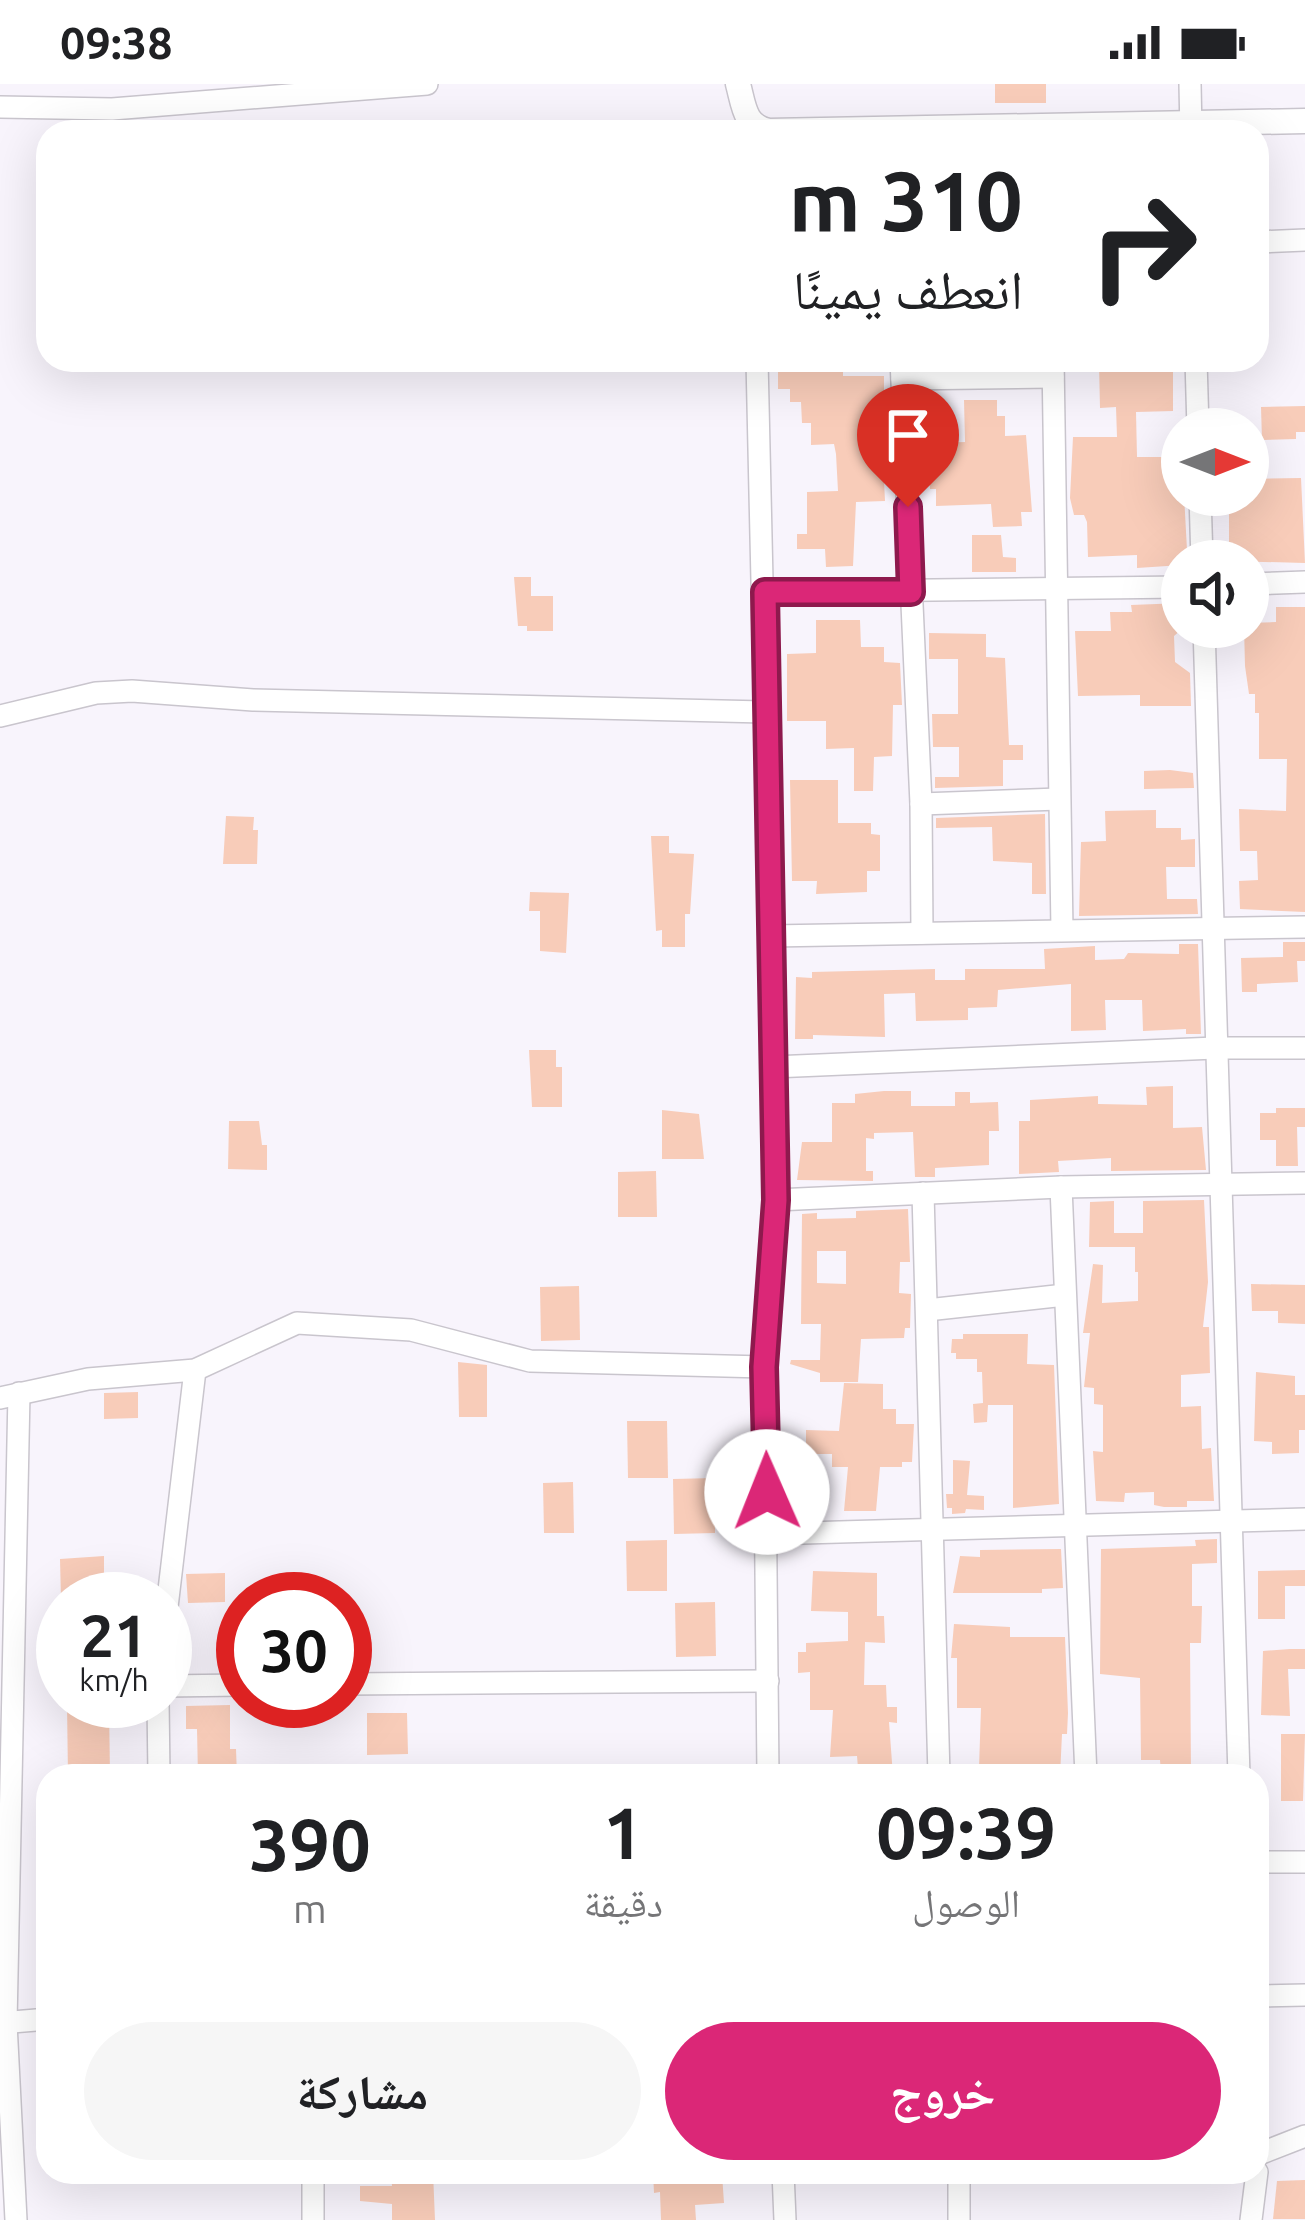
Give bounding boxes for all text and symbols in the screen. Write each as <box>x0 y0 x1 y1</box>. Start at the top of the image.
text: 09:38 <box>60 17 173 68</box>
text: 310 m <box>789 153 1023 247</box>
icon: right <box>1065 168 1221 324</box>
text: انعطف يمينًا <box>793 259 1023 319</box>
pin <box>857 384 959 507</box>
icon: arrive <box>875 402 941 468</box>
north arrow <box>1161 408 1269 516</box>
map controls <box>1161 408 1269 648</box>
button: sound <box>1161 540 1269 648</box>
position arrow <box>704 1429 830 1555</box>
speed limit sign: 30 <box>216 1572 372 1728</box>
text: 21 <box>80 1601 148 1668</box>
text: km/h <box>79 1663 149 1697</box>
text: 1 <box>603 1792 644 1873</box>
text: 09:39 <box>876 1792 1056 1873</box>
text: 390 <box>249 1804 371 1885</box>
text: دقيقة <box>584 1881 663 1924</box>
text: الوصول <box>912 1881 1020 1924</box>
text: m <box>293 1887 327 1930</box>
button: مشاركة <box>84 2022 641 2160</box>
button: خروج <box>665 2022 1221 2160</box>

